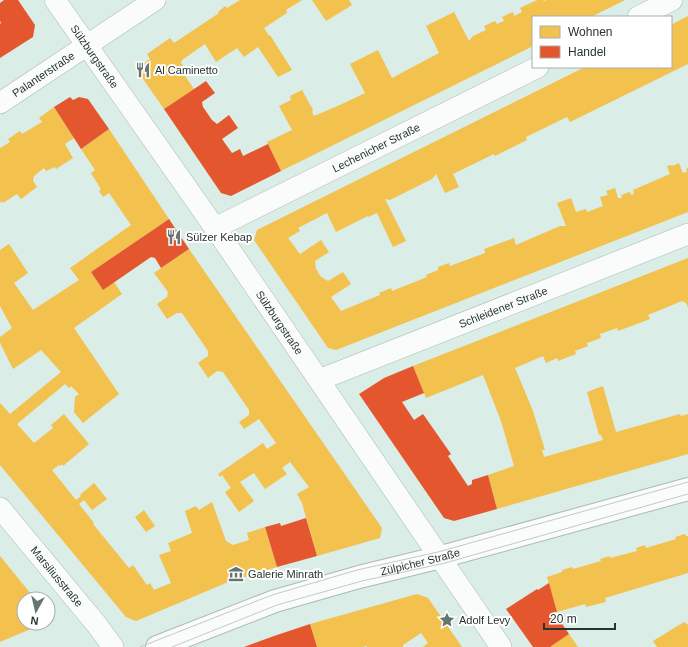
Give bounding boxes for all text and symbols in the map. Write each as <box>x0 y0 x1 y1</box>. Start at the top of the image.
legend <box>532 16 672 68</box>
street label: Sülzburgstraße <box>68 22 121 90</box>
text: Wohnen <box>568 25 612 39</box>
text: Handel <box>568 45 606 59</box>
street label: Palanterstraße <box>10 49 77 99</box>
restaurant icon: Al Caminetto <box>134 61 152 79</box>
place label: Al Caminetto <box>155 64 218 76</box>
street label: Lechenicher Straße <box>330 121 422 175</box>
restaurant icon: Sülzer Kebap <box>165 228 183 246</box>
place label: Sülzer Kebap <box>186 231 252 243</box>
street label: Schleidener Straße <box>457 284 549 330</box>
street label: Sülzburgstraße <box>254 288 306 357</box>
street label: Marsiliusstraße <box>28 544 85 609</box>
street label: Zülpicher Straße <box>379 546 461 578</box>
museum icon: Galerie Minrath <box>227 565 245 583</box>
place label: Galerie Minrath <box>248 568 323 580</box>
north arrow <box>16 591 56 631</box>
scale bar <box>544 605 615 631</box>
place icon: Adolf Levy <box>438 611 456 629</box>
text: 20 m <box>550 612 577 626</box>
text: N <box>30 614 39 627</box>
place label: Adolf Levy <box>459 614 511 626</box>

